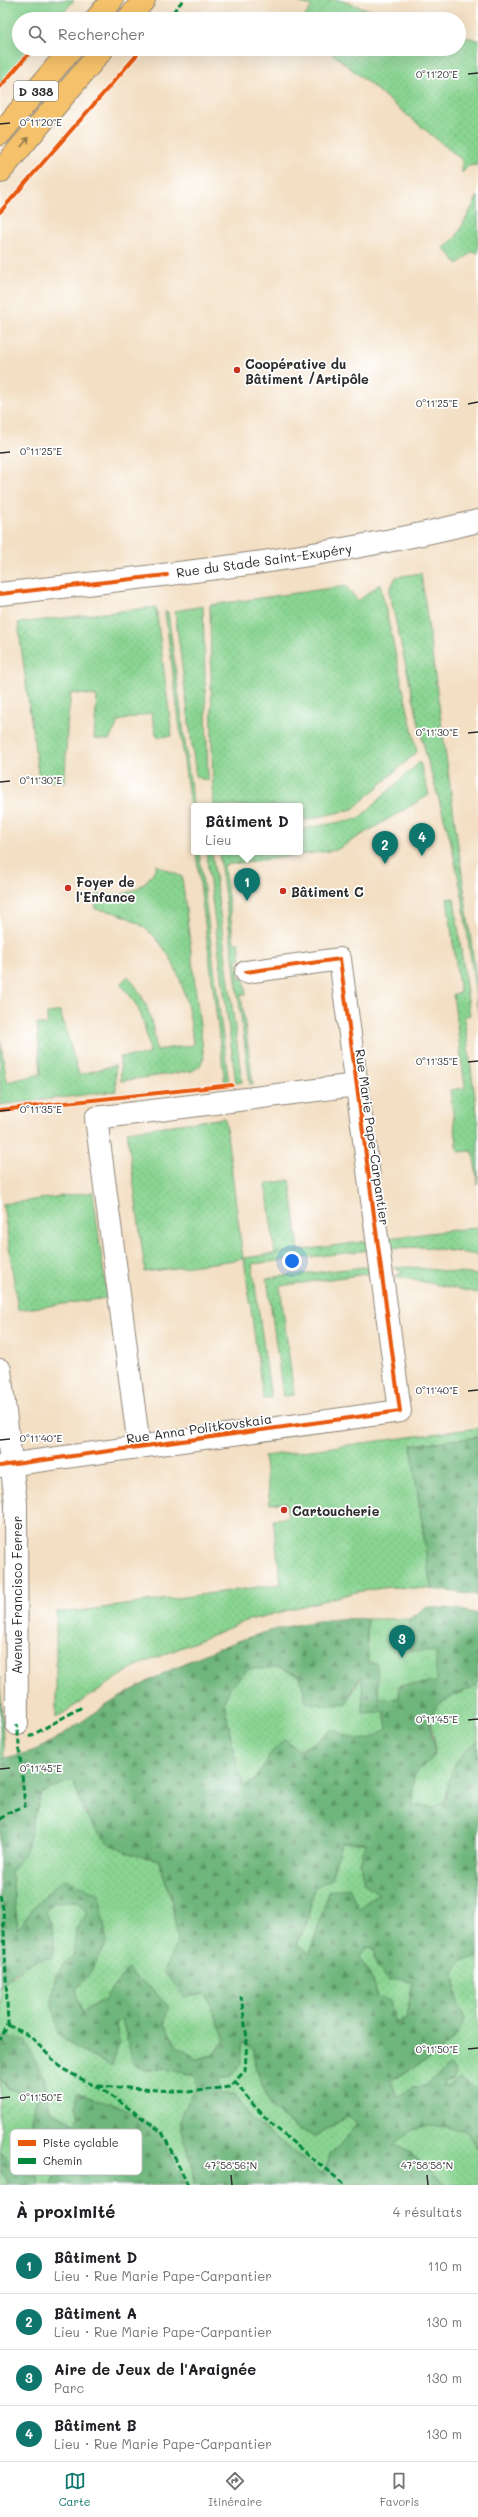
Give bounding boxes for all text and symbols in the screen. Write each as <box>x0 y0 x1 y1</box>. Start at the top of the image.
search box <box>12 12 466 56</box>
icon: search <box>26 23 48 45</box>
text: Rechercher <box>58 24 145 44</box>
text: 0°11'20"E <box>416 67 458 81</box>
road number: D 338 <box>14 81 58 101</box>
text: 0°11'20"E <box>20 115 62 129</box>
one-way arrow <box>21 136 30 147</box>
place label: Coopérative du Bâtiment /Artipôle <box>245 355 369 387</box>
marker: Coopérative du Bâtiment /Artipôle <box>232 365 242 375</box>
text: 0°11'25"E <box>416 396 458 410</box>
text: 0°11'25"E <box>20 444 62 458</box>
street label: Rue du Stade Saint-Exupéry <box>175 539 353 581</box>
text: 0°11'30"E <box>416 725 458 739</box>
text: 0°11'30"E <box>20 773 62 787</box>
popup <box>191 803 303 855</box>
text: Bâtiment D <box>205 811 289 831</box>
pin: 4 <box>409 823 435 856</box>
text: Lieu <box>205 831 231 848</box>
pin: 2 <box>372 831 398 864</box>
pin: 1 <box>234 868 260 901</box>
place label: Foyer de l'Enfance <box>76 873 136 905</box>
marker: Foyer de l'Enfance <box>63 883 73 893</box>
place label: Bâtiment C <box>291 883 364 900</box>
marker: Bâtiment C <box>278 886 288 896</box>
street label: Rue Marie Pape-Carpantier <box>352 1048 394 1226</box>
text: 0°11'35"E <box>416 1054 458 1068</box>
text: 0°11'35"E <box>20 1102 62 1116</box>
your location <box>282 1251 302 1271</box>
text: 0°11'40"E <box>416 1383 458 1397</box>
street label: Rue Anna Politkovskaia <box>125 1409 273 1447</box>
text: 0°11'40"E <box>20 1431 62 1445</box>
place label: Cartoucherie <box>292 1502 380 1519</box>
marker: Cartoucherie <box>279 1505 289 1515</box>
street label: Avenue Francisco Ferrer <box>8 1516 25 1674</box>
pin: 3 <box>389 1625 415 1658</box>
text: 0°11'45"E <box>416 1712 458 1726</box>
text: 0°11'45"E <box>20 1761 62 1775</box>
text: 0°11'50"E <box>416 2042 458 2056</box>
text: 0°11'50"E <box>20 2090 62 2104</box>
legend <box>10 2129 142 2175</box>
text: Piste cyclable <box>43 2135 119 2150</box>
text: Chemin <box>43 2153 82 2168</box>
text: 47°58'56"N <box>205 2158 257 2172</box>
text: 47°58'58"N <box>401 2158 453 2172</box>
text: À proximité <box>16 2200 115 2222</box>
text: 4 résultats <box>393 2203 462 2220</box>
text: Bâtiment D <box>54 2247 137 2267</box>
text: 1 <box>26 2257 32 2274</box>
text: 110 m <box>428 2257 462 2274</box>
text: Lieu · Rue Marie Pape-Carpantier <box>54 2267 272 2284</box>
text: Bâtiment A <box>54 2303 137 2323</box>
text: 2 <box>25 2313 33 2330</box>
text: 130 m <box>426 2313 462 2330</box>
text: Lieu · Rue Marie Pape-Carpantier <box>54 2323 272 2340</box>
text: Aire de Jeux de l'Araignée <box>54 2359 256 2379</box>
text: 3 <box>25 2369 33 2386</box>
text: 130 m <box>426 2369 462 2386</box>
text: Parc <box>54 2379 84 2396</box>
text: Bâtiment B <box>54 2415 137 2435</box>
text: 4 <box>25 2425 33 2442</box>
text: 130 m <box>426 2425 462 2442</box>
text: Lieu · Rue Marie Pape-Carpantier <box>54 2435 272 2452</box>
tab: Carte <box>59 2470 91 2509</box>
tab: Itinéraire <box>208 2470 262 2509</box>
tab: Favoris <box>380 2470 419 2509</box>

